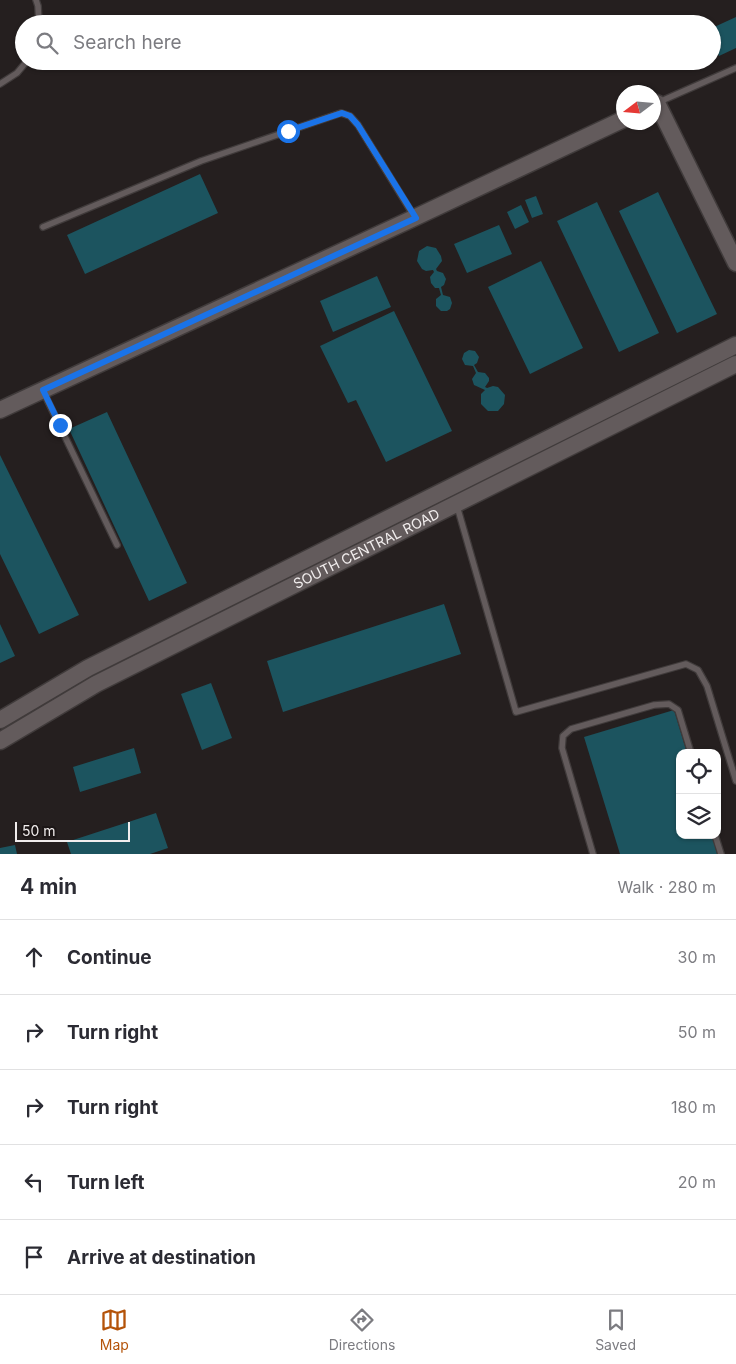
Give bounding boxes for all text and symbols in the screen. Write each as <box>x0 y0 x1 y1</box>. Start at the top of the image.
search box <box>15 15 721 70</box>
icon: search <box>33 29 61 57</box>
text: Search here <box>73 31 182 54</box>
north arrow <box>616 85 661 130</box>
route start <box>277 120 300 143</box>
route end <box>49 414 72 437</box>
street label: SOUTH CENTRAL ROAD <box>290 505 442 592</box>
map controls <box>676 749 721 839</box>
button: locate <box>676 749 721 794</box>
button: layers <box>676 794 721 839</box>
scale bar <box>15 819 130 842</box>
text: 50 m <box>22 822 56 839</box>
text: 4 min <box>20 874 77 899</box>
text: Walk · 280 m <box>618 877 716 897</box>
icon: ahead <box>20 943 48 971</box>
text: Continue <box>67 946 152 969</box>
text: 30 m <box>678 947 716 967</box>
icon: right <box>20 1018 48 1046</box>
text: Turn right <box>67 1021 158 1044</box>
text: 50 m <box>678 1022 716 1042</box>
icon: right <box>20 1093 48 1121</box>
text: Turn right <box>67 1096 158 1119</box>
text: 180 m <box>671 1097 716 1117</box>
icon: left <box>20 1168 48 1196</box>
text: Turn left <box>67 1171 145 1194</box>
text: 20 m <box>678 1172 716 1192</box>
icon: arrive <box>20 1243 48 1271</box>
text: Arrive at destination <box>67 1246 256 1269</box>
tab: Map <box>100 1306 129 1353</box>
tab: Directions <box>329 1306 395 1353</box>
tab: Saved <box>595 1306 636 1353</box>

